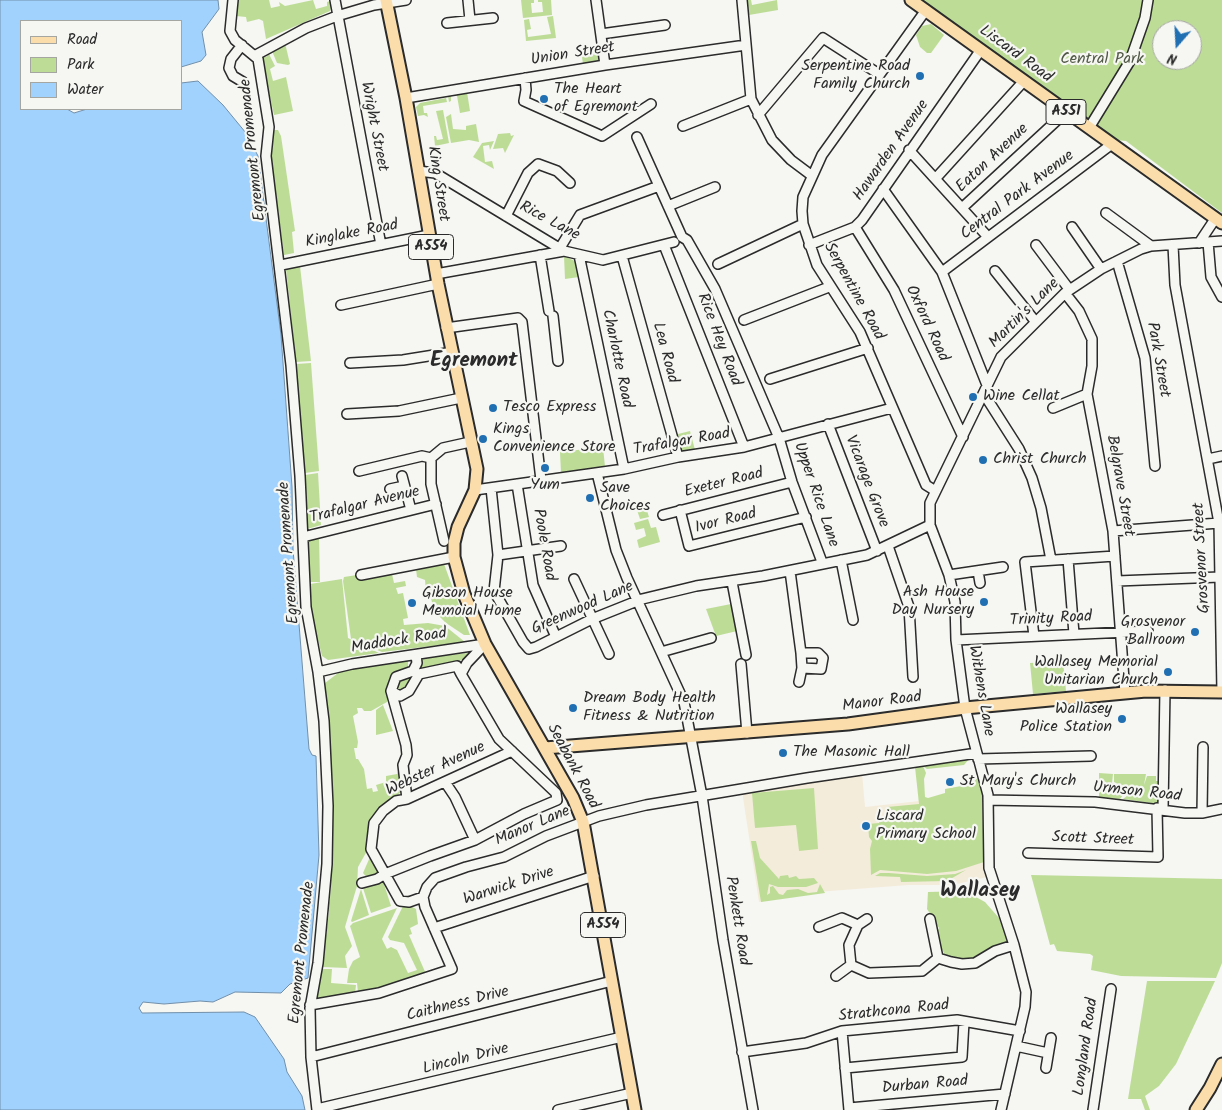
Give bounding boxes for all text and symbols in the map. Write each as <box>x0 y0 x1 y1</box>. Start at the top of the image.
legend <box>20 20 182 110</box>
north arrow <box>1152 20 1202 70</box>
street label: Liscard Road <box>975 22 1055 88</box>
text: Road <box>67 28 97 52</box>
street label: Union Street <box>530 39 616 71</box>
text: N <box>1165 46 1180 70</box>
park label: Central Park <box>1060 50 1144 70</box>
text: Park <box>67 53 94 77</box>
place label: Serpentine Road Family Church <box>801 57 910 95</box>
marker: Serpentine Road Family Church <box>914 70 926 82</box>
text: Water <box>67 78 103 102</box>
street label: Egremont Promenade <box>237 78 271 222</box>
place label: The Heart of Egremont <box>554 80 638 118</box>
street label: Wright Street <box>355 81 391 173</box>
marker: The Heart of Egremont <box>538 93 550 105</box>
street label: Hawarden Avenue <box>850 97 934 205</box>
road number: A551 <box>1046 100 1086 124</box>
street label: Eaton Avenue <box>953 120 1033 198</box>
street label: King Street <box>422 145 452 223</box>
street label: Central Park Avenue <box>957 147 1079 245</box>
street label: Rice Lane <box>515 198 583 246</box>
street label: Kinglake Road <box>304 217 400 253</box>
road number: A554 <box>408 234 454 260</box>
street label: Serpentine Road <box>818 240 888 344</box>
street label: Martin's Lane <box>986 275 1064 353</box>
street label: Oxford Road <box>900 283 952 365</box>
street label: Rice Hey Road <box>692 291 744 389</box>
street label: Charlotte Road <box>596 308 636 410</box>
street label: Lea Road <box>647 321 681 385</box>
street label: Park Street <box>1141 321 1173 399</box>
district label: Egremont <box>430 349 518 375</box>
place label: Wine Cellat <box>983 387 1060 407</box>
marker: Wine Cellat <box>967 391 979 403</box>
place label: Tesco Express <box>503 398 596 418</box>
marker: Tesco Express <box>487 402 499 414</box>
place label: Kings Convenience Store <box>493 420 616 458</box>
street label: Trafalgar Road <box>632 425 732 461</box>
marker: Kings Convenience Store <box>477 433 489 445</box>
street label: Vicarage Grove <box>840 433 892 531</box>
street label: Belgrave Street <box>1101 434 1137 538</box>
street label: Upper Rice Lane <box>788 440 842 550</box>
place label: Christ Church <box>993 450 1087 470</box>
marker: Christ Church <box>977 454 989 466</box>
marker: Yum <box>539 462 551 474</box>
street label: Exeter Road <box>683 465 765 503</box>
place label: Yum <box>530 476 560 496</box>
place label: Save Choices <box>600 479 650 517</box>
street label: Egremont Promenade <box>275 481 305 625</box>
street label: Trafalgar Avenue <box>308 483 422 529</box>
marker: Save Choices <box>584 492 596 504</box>
street label: Grosvenor Street <box>1191 502 1215 614</box>
street label: Ivor Road <box>693 505 759 539</box>
street label: Poole Road <box>527 507 559 583</box>
street label: Greenwood Lane <box>529 578 637 640</box>
place label: Ash House Day Nursery <box>892 583 974 621</box>
place label: Gibson House Memoial Home <box>422 584 521 622</box>
marker: Ash House Day Nursery <box>978 596 990 608</box>
marker: Gibson House Memoial Home <box>406 597 418 609</box>
street label: Trinity Road <box>1009 608 1093 632</box>
place label: Grosvenor Ballroom <box>1121 613 1185 651</box>
street label: Maddock Road <box>350 625 448 659</box>
marker: Grosvenor Ballroom <box>1189 626 1201 638</box>
street label: Withens Lane <box>963 644 997 738</box>
place label: Wallasey Memorial Unitarian Church <box>1034 653 1158 691</box>
marker: Wallasey Memorial Unitarian Church <box>1162 666 1174 678</box>
place label: Dream Body Health Fitness & Nutrition <box>583 689 716 727</box>
street label: Manor Road <box>841 689 923 717</box>
place label: Wallasey Police Station <box>1020 700 1112 738</box>
marker: Dream Body Health Fitness & Nutrition <box>567 702 579 714</box>
marker: Wallasey Police Station <box>1116 713 1128 725</box>
street label: Seabank Road <box>542 721 602 813</box>
street label: Webster Avenue <box>383 739 489 801</box>
place label: The Masonic Hall <box>793 743 910 763</box>
marker: The Masonic Hall <box>777 747 789 759</box>
place label: St Mary's Church <box>960 772 1076 792</box>
marker: St Mary's Church <box>944 776 956 788</box>
street label: Urmson Road <box>1092 779 1182 807</box>
street label: Manor Lane <box>493 803 573 851</box>
place label: Liscard Primary School <box>876 807 976 845</box>
marker: Liscard Primary School <box>860 820 872 832</box>
street label: Scott Street <box>1052 829 1134 851</box>
street label: Warwick Drive <box>461 863 557 911</box>
street label: Penkett Road <box>719 875 753 967</box>
district label: Wallasey <box>940 879 1020 905</box>
street label: Egremont Promenade <box>286 881 320 1025</box>
road number: A554 <box>580 912 626 938</box>
street label: Caithness Drive <box>405 983 511 1027</box>
street label: Strathcona Road <box>838 997 950 1027</box>
street label: Longland Road <box>1071 997 1103 1097</box>
street label: Lincoln Drive <box>421 1040 511 1080</box>
street label: Durban Road <box>881 1073 969 1099</box>

